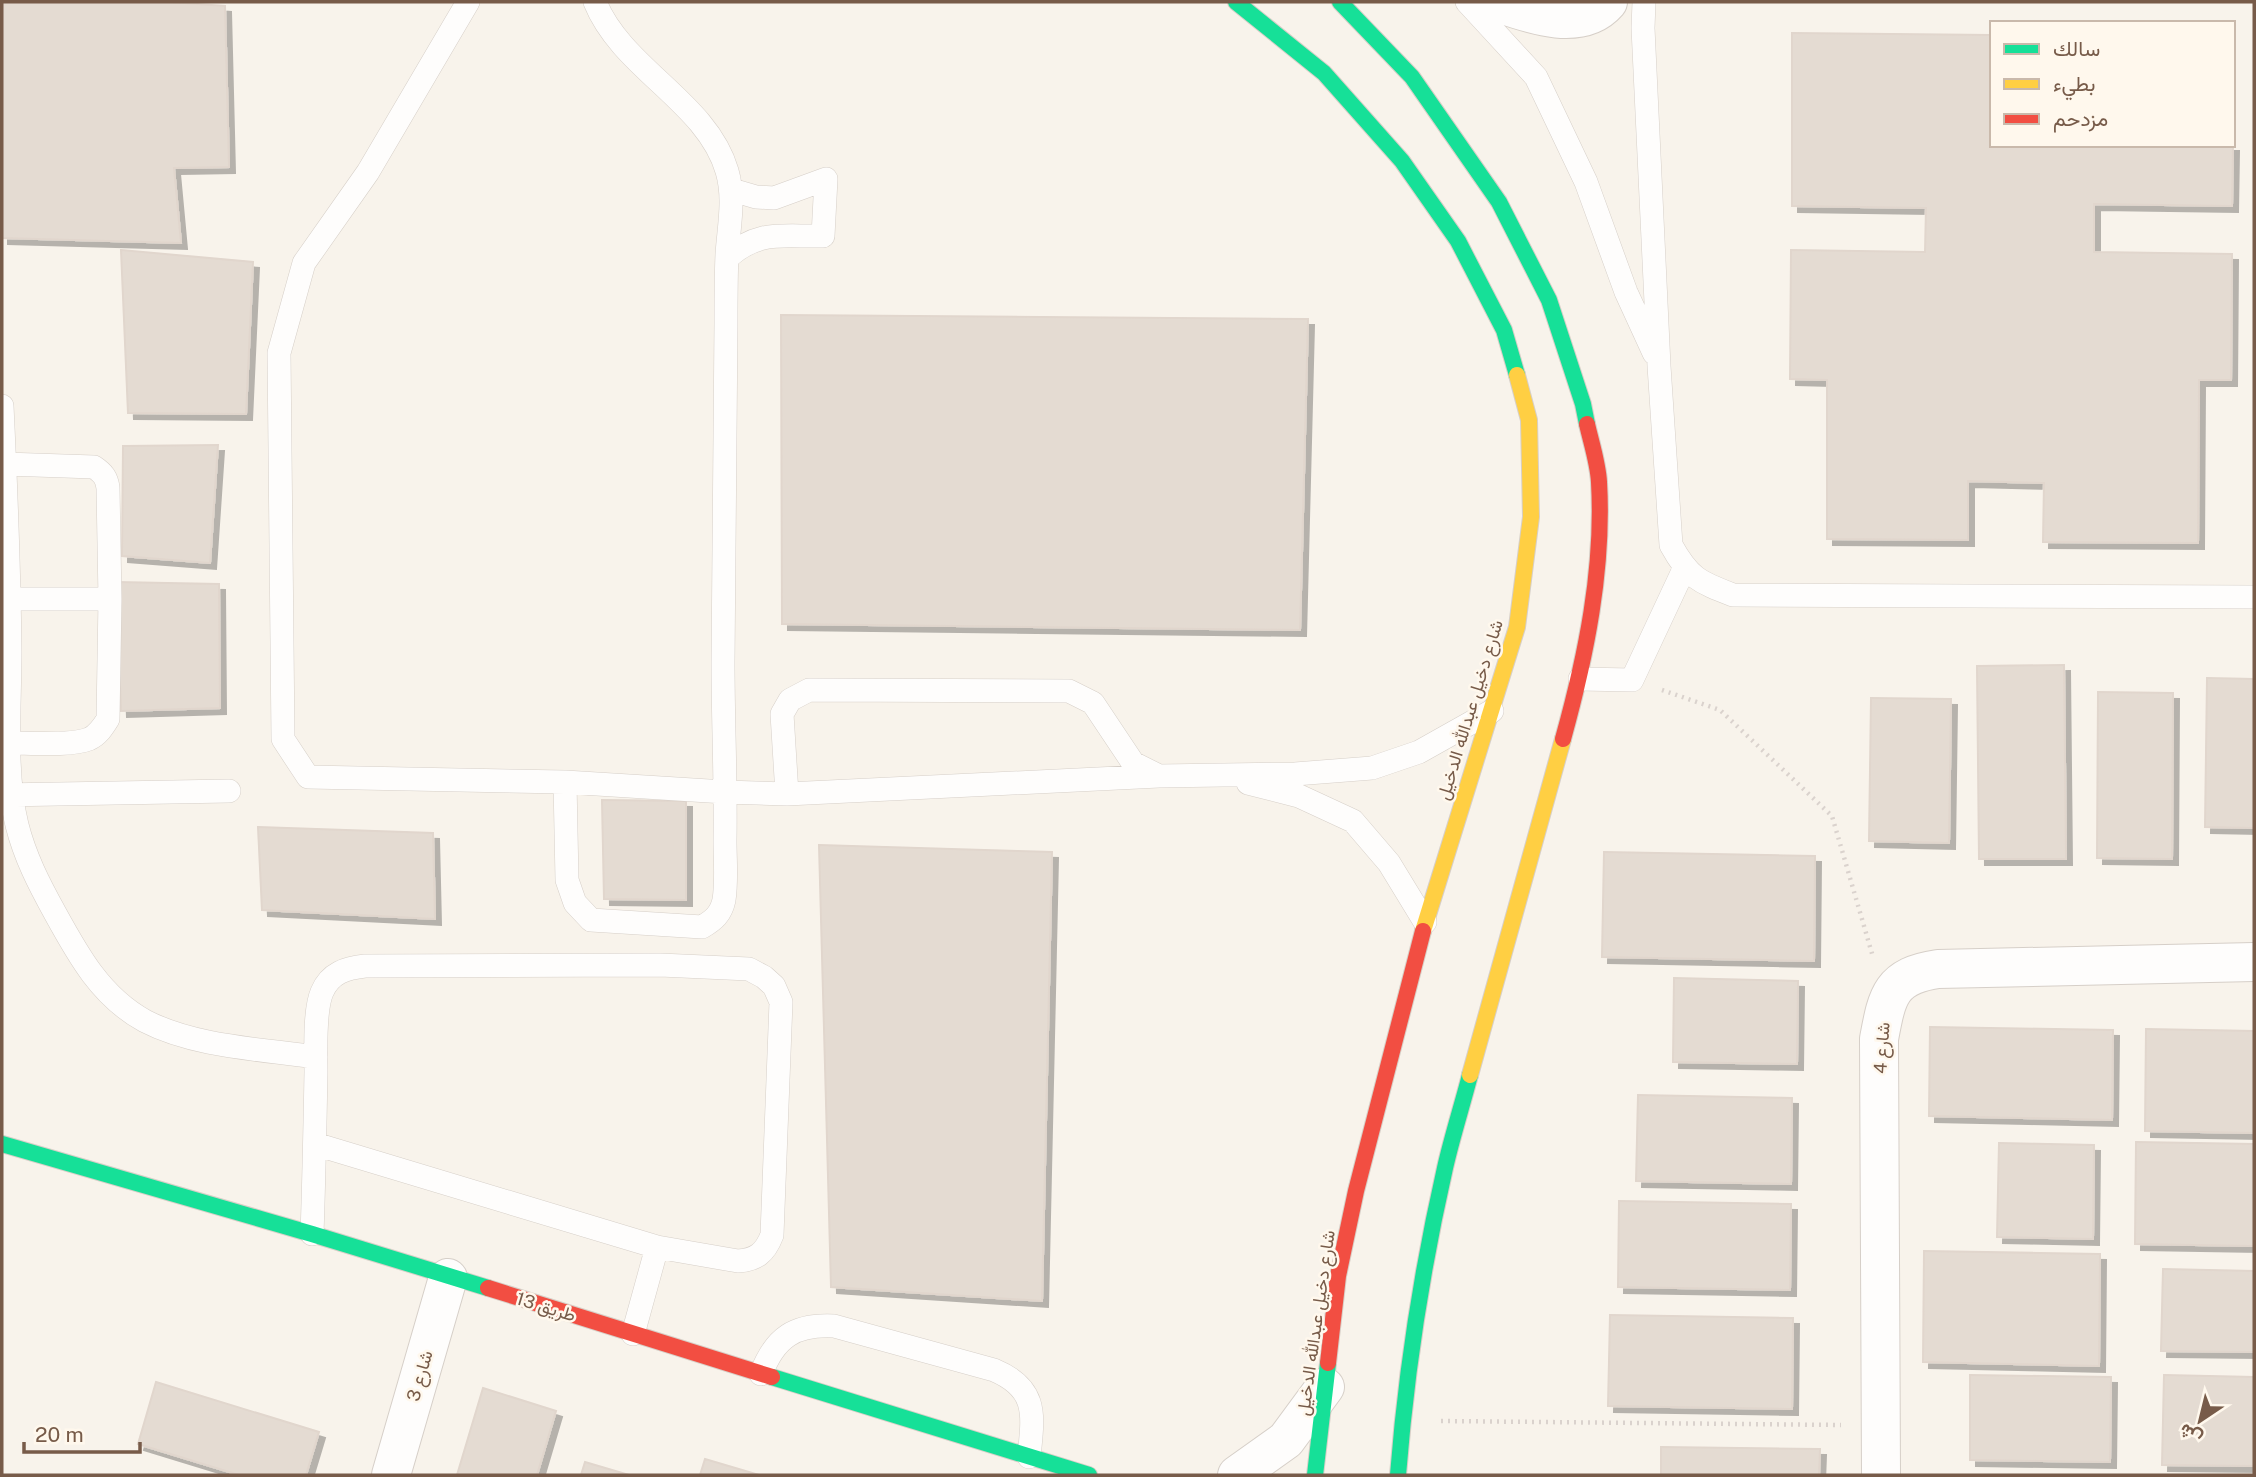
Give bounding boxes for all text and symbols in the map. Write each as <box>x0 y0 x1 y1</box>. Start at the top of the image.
legend <box>1990 21 2235 147</box>
text: سالك <box>2053 36 2100 61</box>
text: بطيء <box>2053 71 2096 101</box>
text: مزدحم <box>2053 106 2108 133</box>
street label: شارع دخيل عبدالله الدخيل <box>1432 617 1509 803</box>
street label: شارع 4 <box>1869 1021 1896 1075</box>
street label: شارع دخيل عبدالله الدخيل <box>1292 1229 1341 1417</box>
street label: طريق 13 <box>514 1288 578 1326</box>
street label: شارع 3 <box>402 1348 439 1404</box>
north arrow <box>2165 1386 2235 1456</box>
scale bar <box>24 1410 140 1454</box>
text: ش <box>2174 1418 2206 1450</box>
text: 20 m <box>35 1422 84 1447</box>

